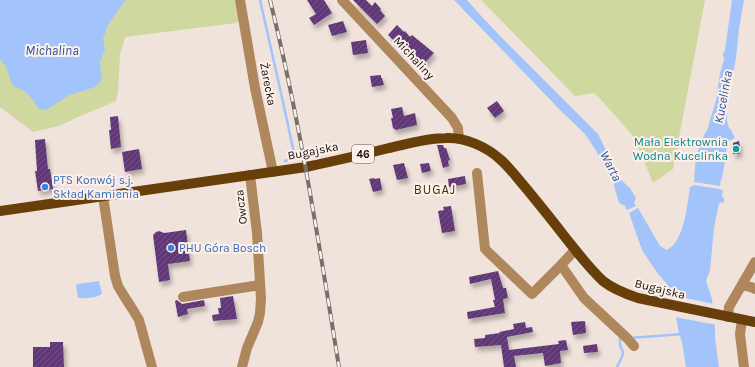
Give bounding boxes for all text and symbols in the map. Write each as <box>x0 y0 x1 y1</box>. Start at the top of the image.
street label: Michaliny <box>391 34 438 83</box>
water label: Michalina <box>25 43 79 58</box>
street label: Żarecka <box>257 61 279 107</box>
water label: Kucelinka <box>711 69 735 125</box>
place label: Mała Elektrownia Wodna Kucelinka <box>633 135 728 163</box>
street label: Bugajska <box>286 139 340 163</box>
marker: Mała Elektrownia Wodna Kucelinka <box>731 144 741 154</box>
road number: 46 <box>352 145 374 163</box>
water label: Warta <box>597 148 625 184</box>
place label: PTS Konwój s.j. Skład Kamienia <box>53 173 139 201</box>
marker: PTS Konwój s.j. Skład Kamienia <box>40 182 50 192</box>
district label: BUGAJ <box>414 182 456 197</box>
street label: Owcza <box>232 189 250 225</box>
place label: PHU Góra Bosch <box>179 241 266 255</box>
marker: PHU Góra Bosch <box>166 243 176 253</box>
street label: Bugajska <box>633 276 687 302</box>

